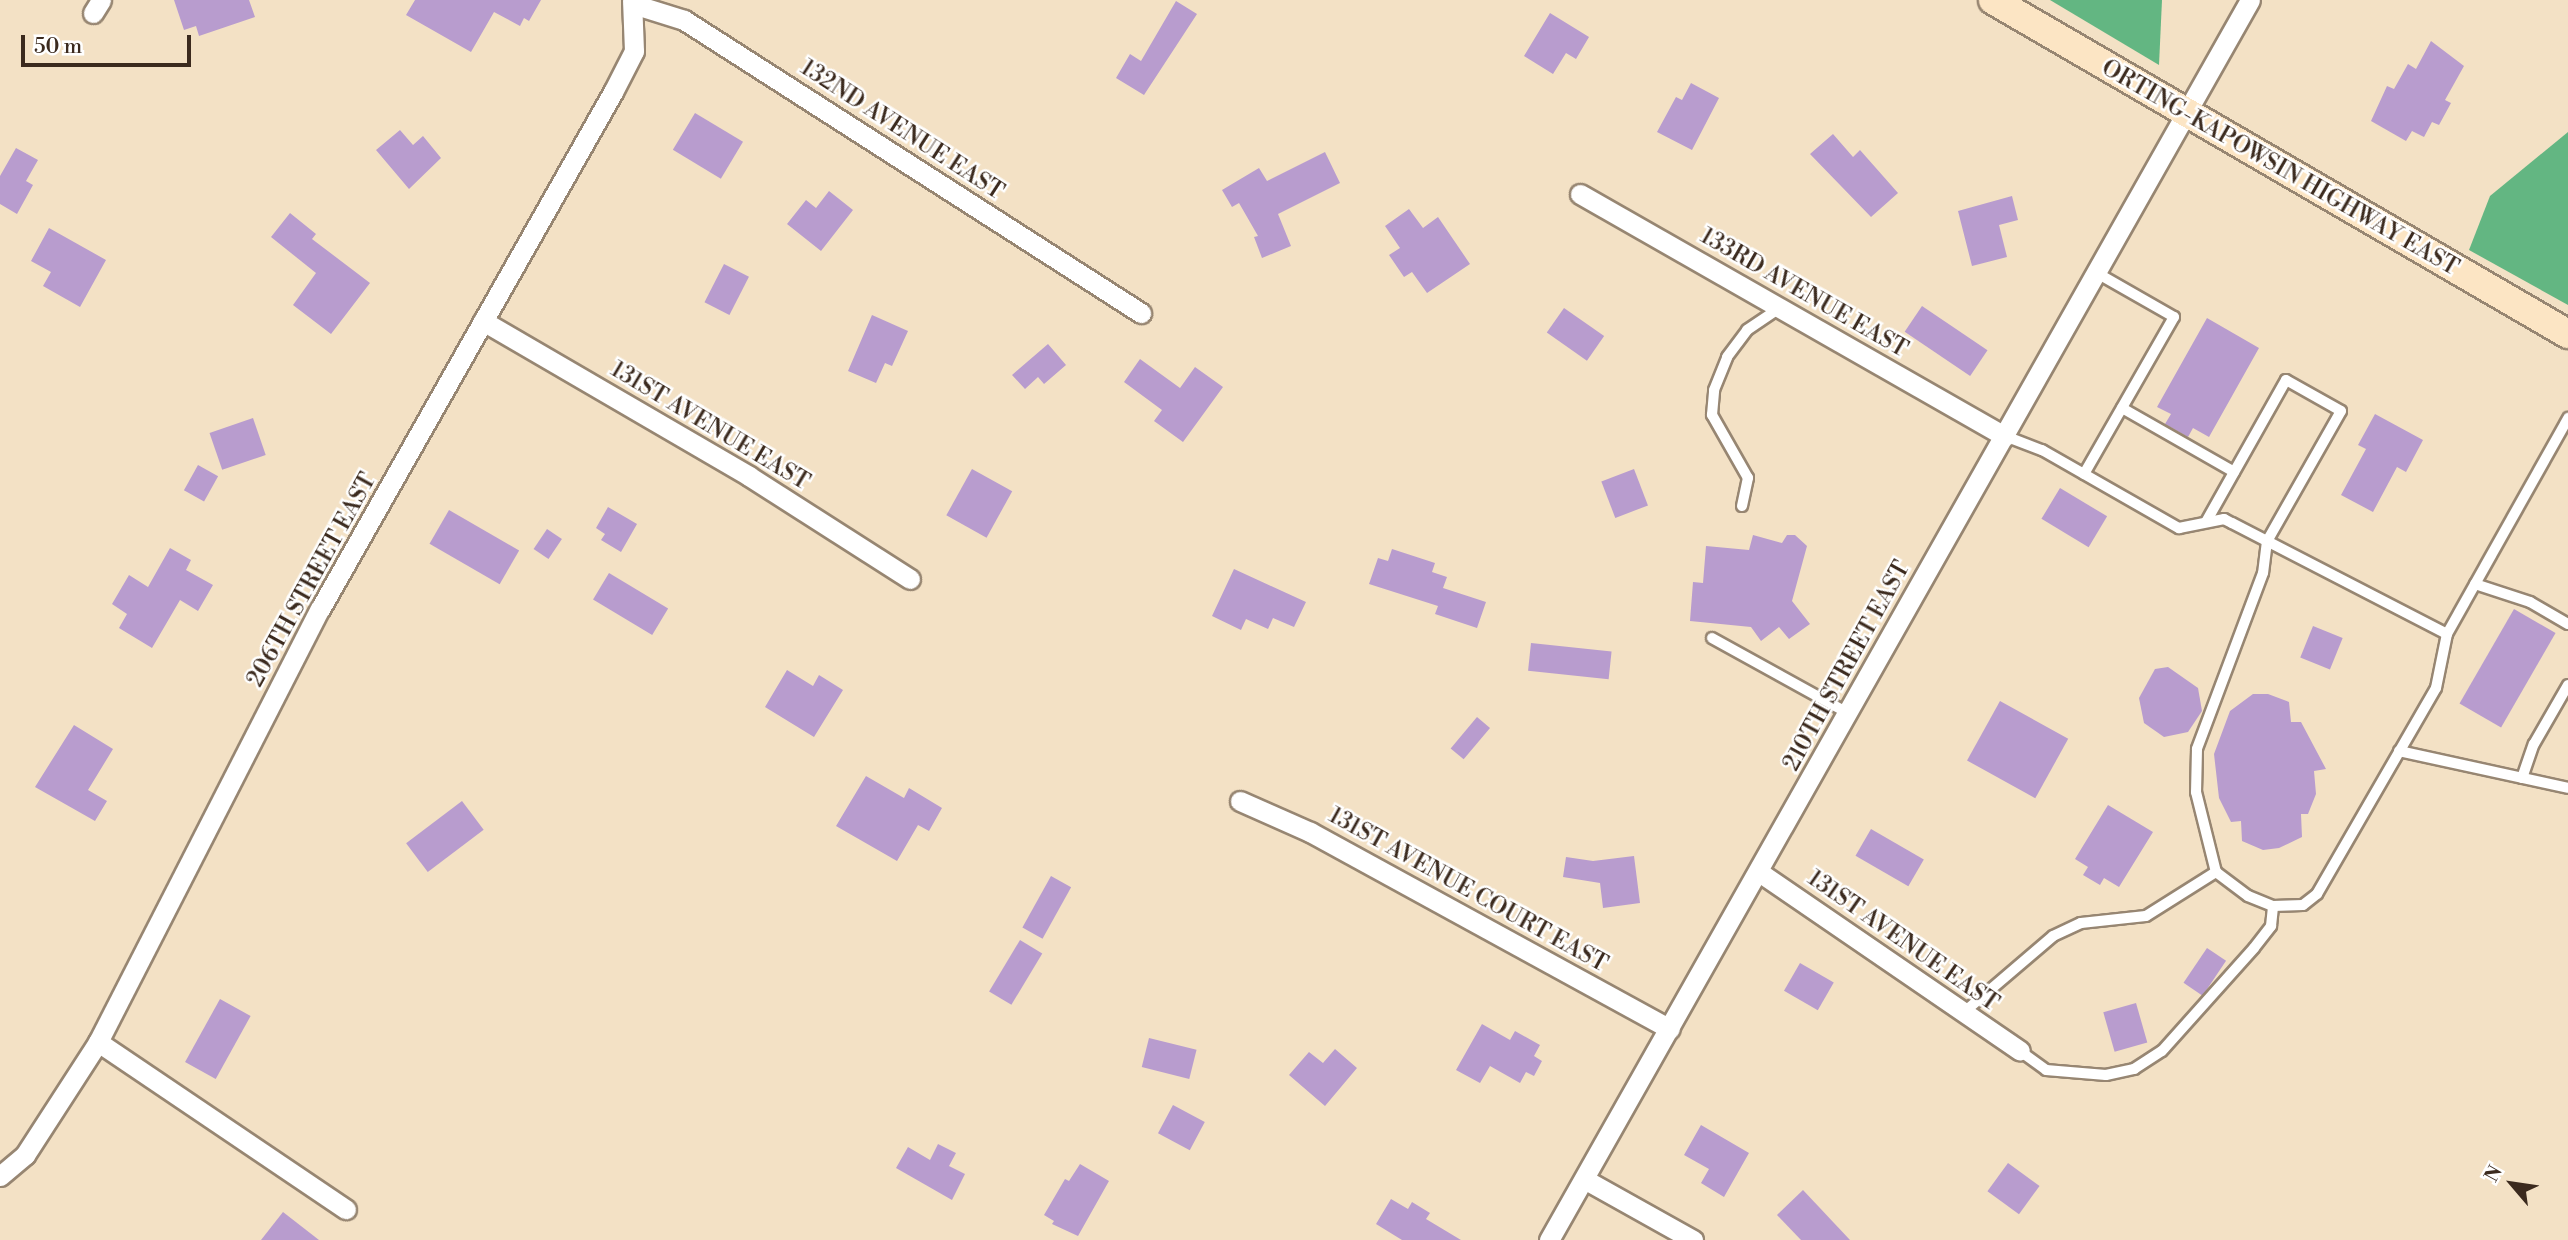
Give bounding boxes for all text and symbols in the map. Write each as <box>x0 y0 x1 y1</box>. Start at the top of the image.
scale bar <box>24 21 194 65</box>
text: 50 m <box>34 34 82 60</box>
street label: 132ND AVENUE EAST <box>795 54 1009 206</box>
street label: ORTING-KAPOWSIN HIGHWAY EAST <box>2097 54 2463 282</box>
street label: 133RD AVENUE EAST <box>1695 222 1913 364</box>
street label: 131ST AVENUE EAST <box>606 356 814 496</box>
street label: 206TH STREET EAST <box>242 468 382 692</box>
street label: 210TH STREET EAST <box>1778 556 1916 776</box>
street label: 131ST AVENUE COURT EAST <box>1324 802 1612 978</box>
street label: 131ST AVENUE EAST <box>1802 865 2004 1017</box>
north arrow <box>2477 1149 2547 1219</box>
text: N <box>2479 1161 2508 1186</box>

